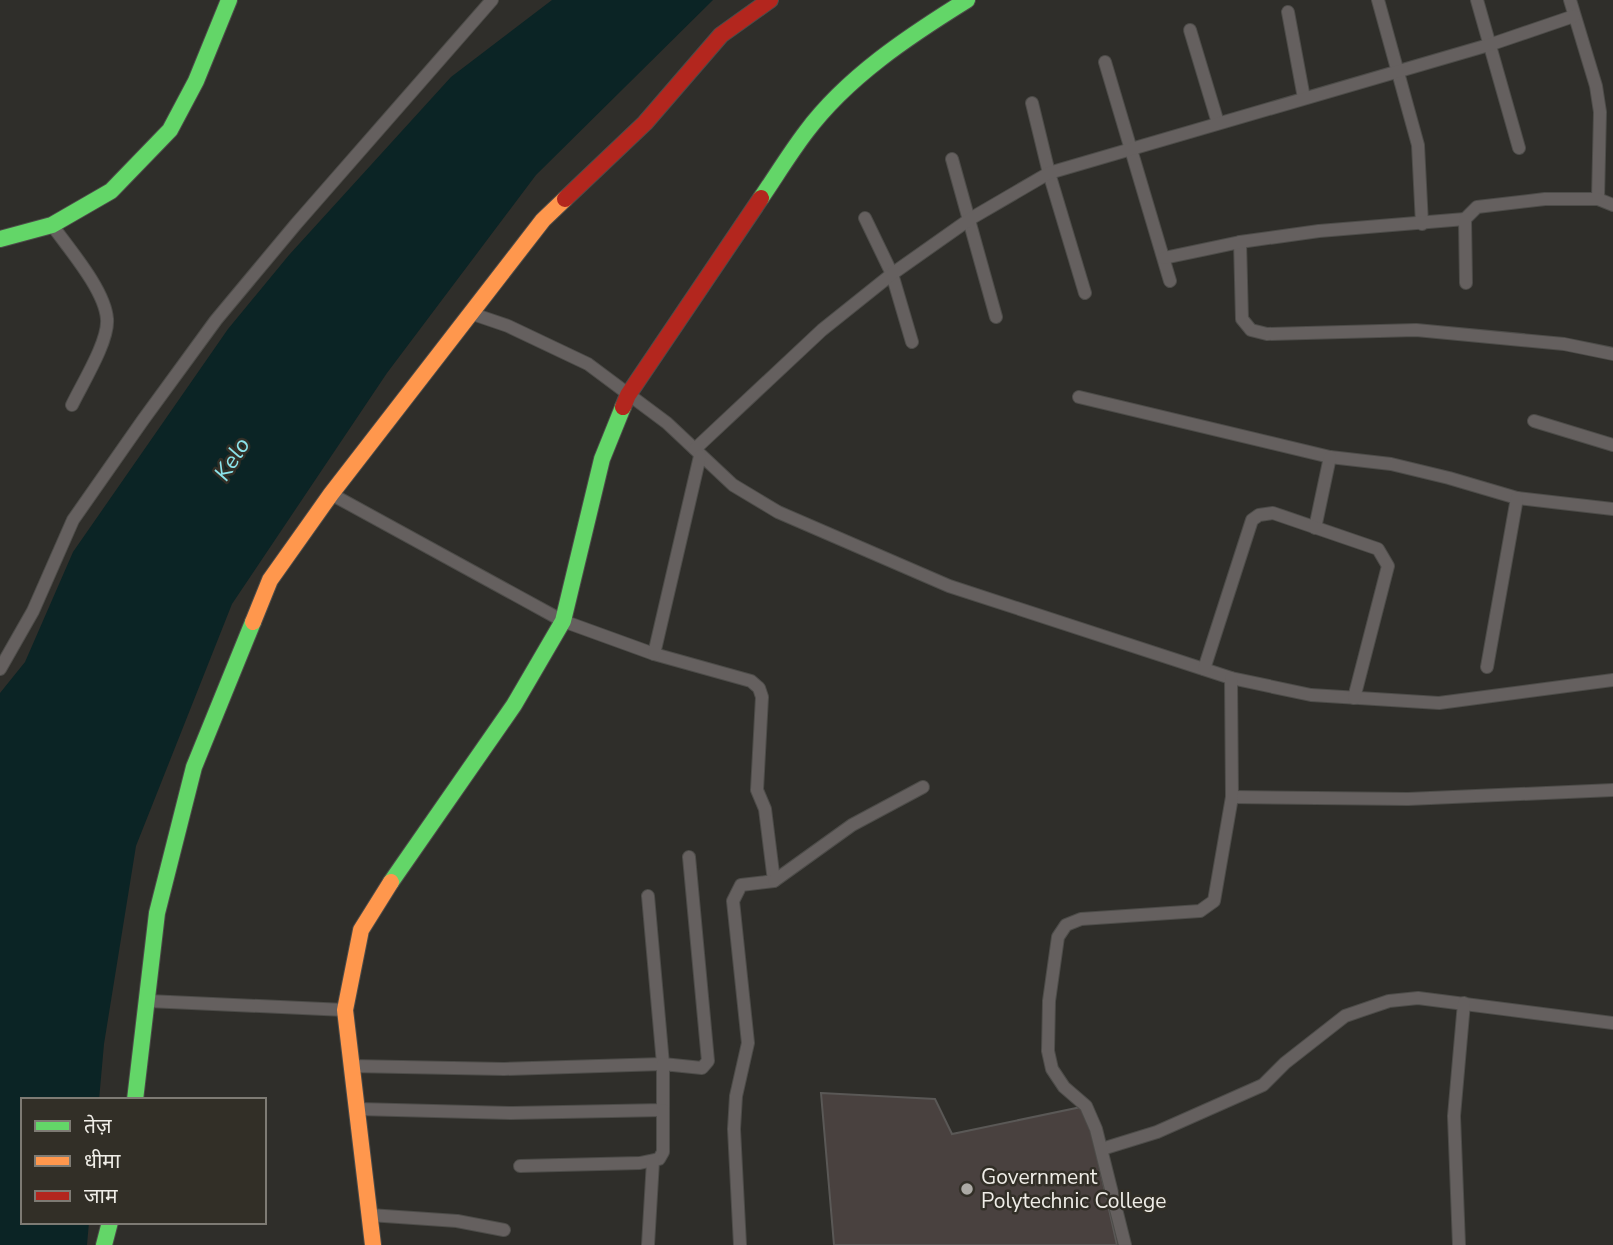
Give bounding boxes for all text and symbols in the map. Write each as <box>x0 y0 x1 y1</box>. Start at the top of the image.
water label: Kelo <box>207 431 257 487</box>
legend <box>21 1098 266 1224</box>
text: तेज़ <box>84 1112 112 1140</box>
text: धीमा <box>84 1147 121 1175</box>
place label: Government Polytechnic College <box>981 1163 1167 1215</box>
marker: Government Polytechnic College <box>959 1181 975 1197</box>
text: जाम <box>84 1182 118 1210</box>

